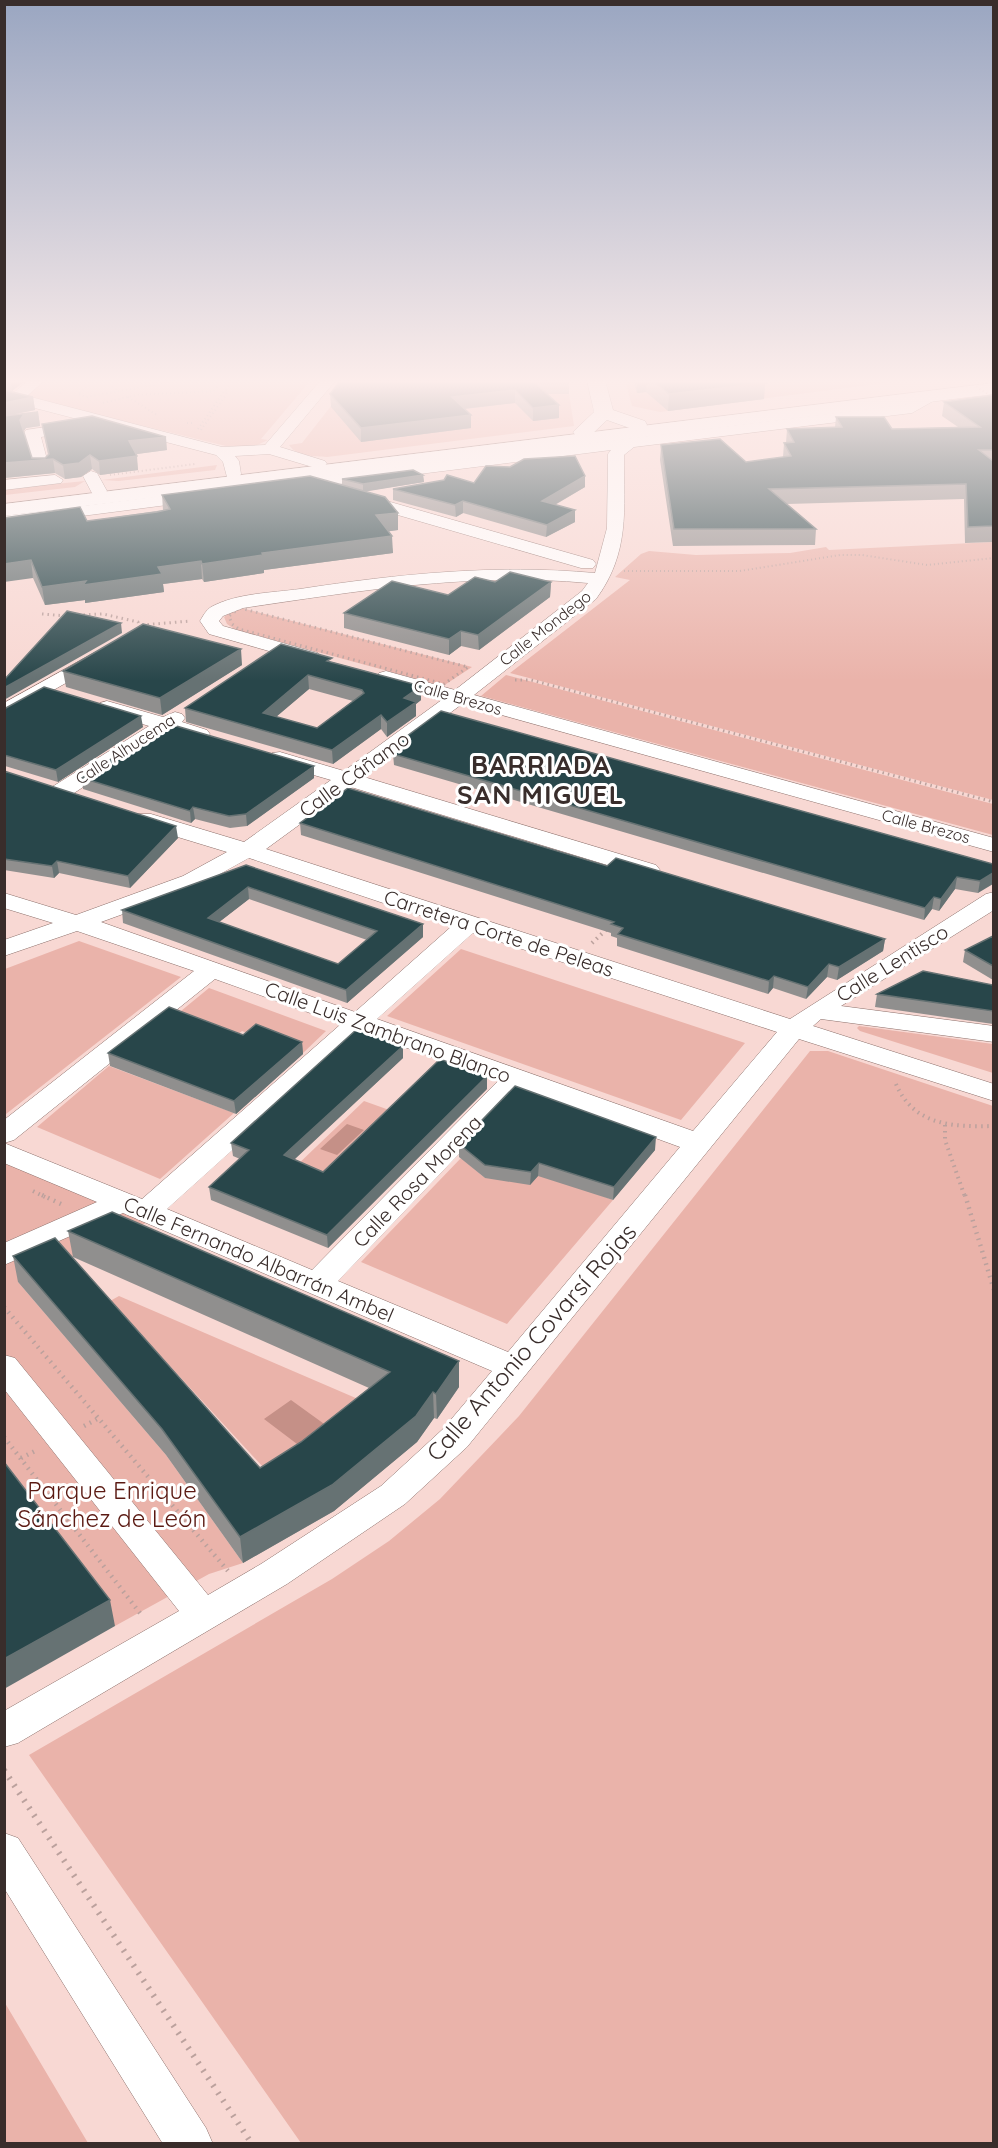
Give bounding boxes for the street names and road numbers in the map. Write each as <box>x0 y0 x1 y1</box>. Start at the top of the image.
street label: Calle Mondego <box>495 586 595 670</box>
street label: Calle Brezos <box>412 675 504 719</box>
street label: Calle Alhucema <box>72 709 178 789</box>
street label: Calle Cáñamo <box>294 726 414 822</box>
street label: Calle Brezos <box>880 805 972 847</box>
street label: Carretera Corte de Peleas <box>381 884 617 982</box>
street label: Calle Lentisco <box>831 919 953 1007</box>
street label: Calle Luis Zambrano Blanco <box>262 976 514 1088</box>
street label: Calle Rosa Morena <box>347 1110 487 1252</box>
street label: Calle Fernando Albarrán Ambel <box>120 1191 398 1327</box>
street label: Calle Antonio Covarsí Rojas <box>420 1217 642 1467</box>

